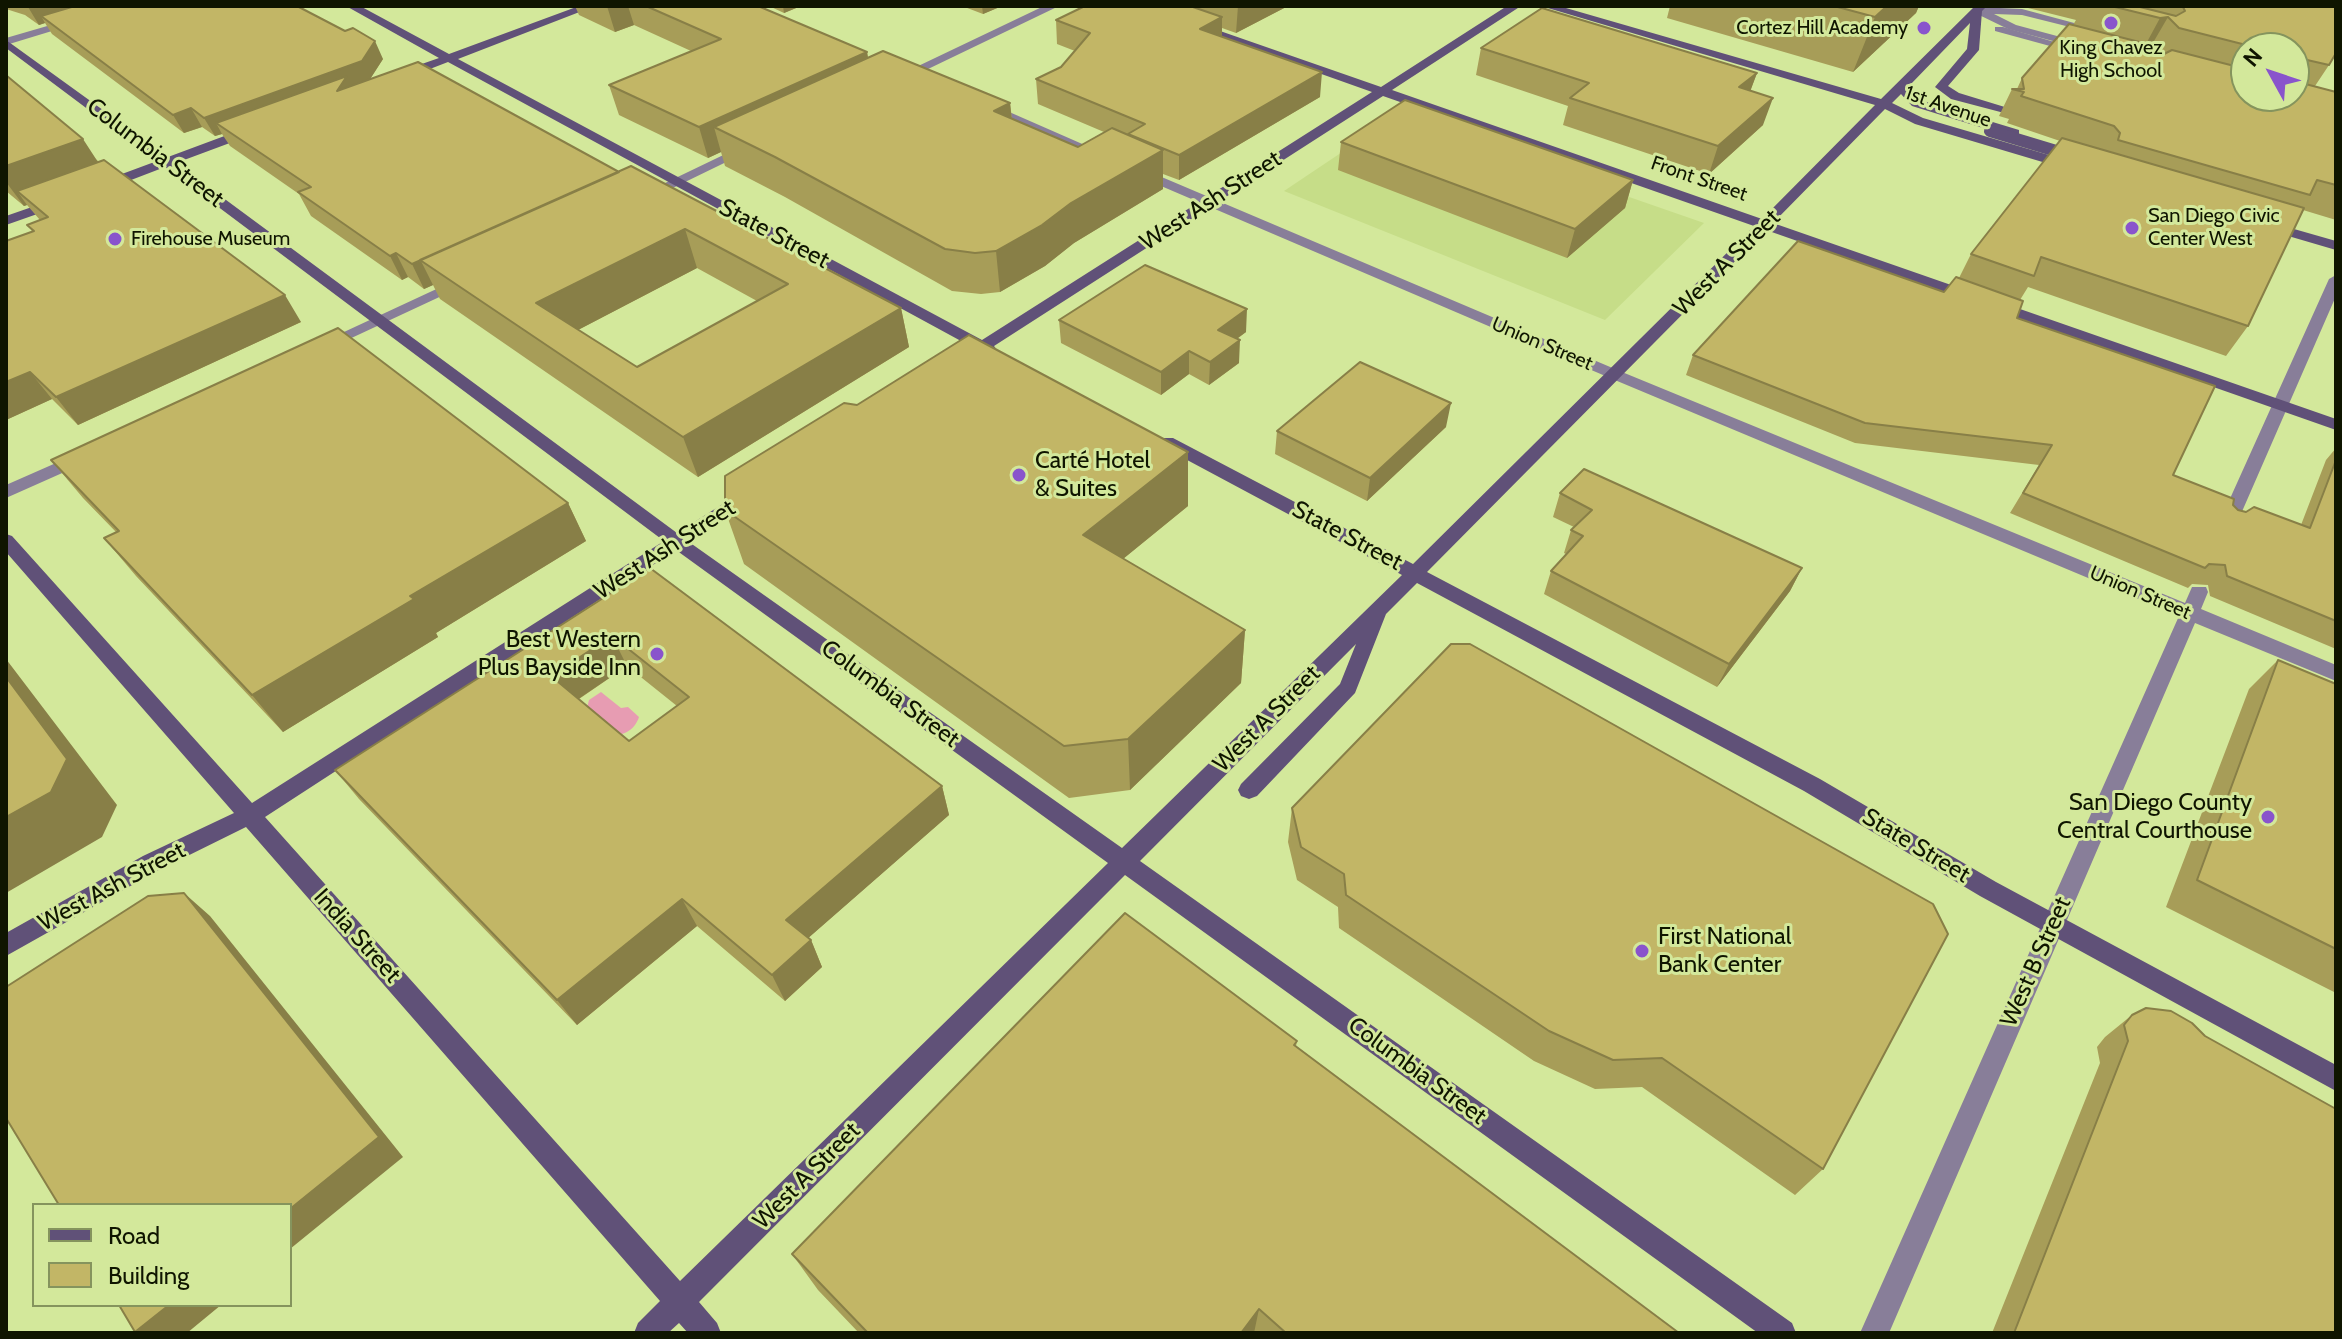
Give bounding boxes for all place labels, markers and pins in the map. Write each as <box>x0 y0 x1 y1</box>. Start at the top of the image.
marker: King Chavez High School <box>2102 14 2120 32</box>
place label: Cortez Hill Academy <box>1736 16 1908 40</box>
marker: Cortez Hill Academy <box>1915 19 1933 37</box>
place label: King Chavez High School <box>2059 36 2163 83</box>
place label: San Diego Civic Center West <box>2148 204 2280 251</box>
marker: San Diego Civic Center West <box>2123 219 2141 237</box>
place label: Firehouse Museum <box>131 227 290 251</box>
marker: Firehouse Museum <box>106 230 124 248</box>
place label: Carté Hotel & Suites <box>1035 447 1150 503</box>
marker: Carté Hotel & Suites <box>1010 466 1028 484</box>
place label: Best Western Plus Bayside Inn <box>478 626 641 682</box>
marker: Best Western Plus Bayside Inn <box>648 645 666 663</box>
place label: San Diego County Central Courthouse <box>2057 789 2252 845</box>
marker: San Diego County Central Courthouse <box>2259 808 2277 826</box>
place label: First National Bank Center <box>1658 923 1791 979</box>
marker: First National Bank Center <box>1633 942 1651 960</box>

